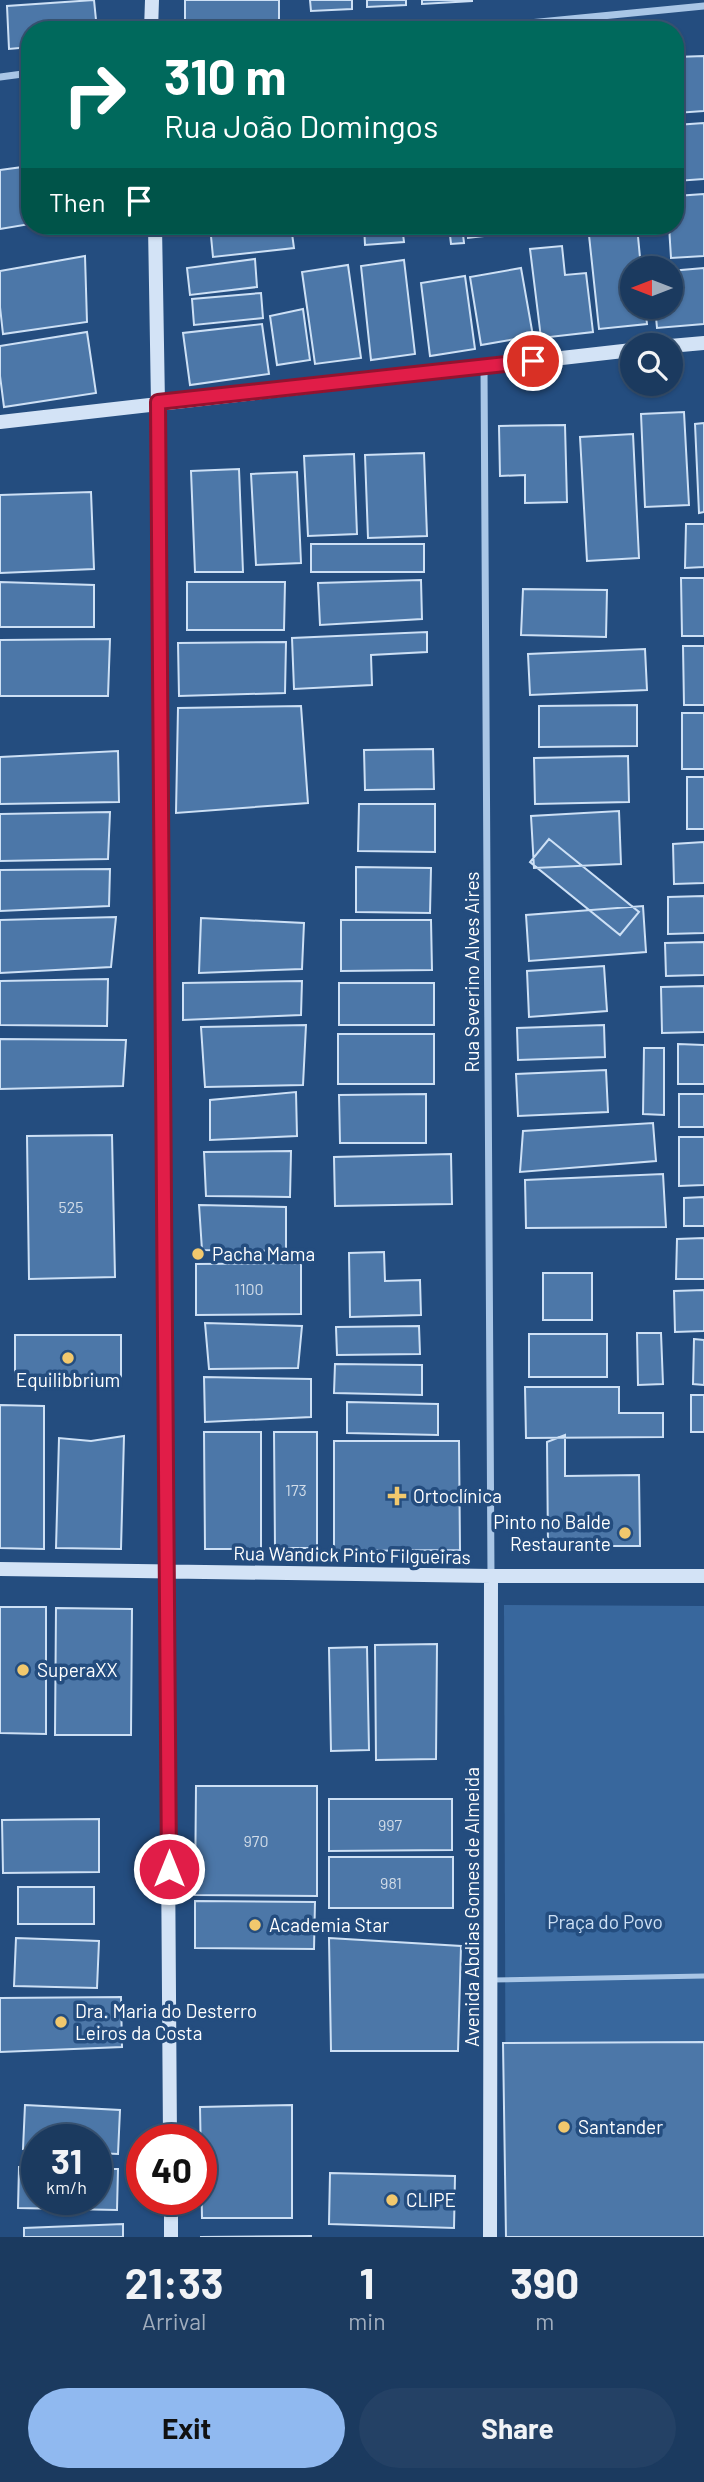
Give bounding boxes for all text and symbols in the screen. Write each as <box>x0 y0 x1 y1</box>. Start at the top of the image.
text: 310 m <box>164 46 286 105</box>
icon: right <box>49 49 140 140</box>
text: Rua João Domingos <box>164 106 438 144</box>
icon: arrive <box>120 182 158 220</box>
text: Then <box>49 186 106 217</box>
north arrow <box>620 256 682 318</box>
map controls <box>620 256 683 396</box>
pin <box>503 331 563 391</box>
button: search <box>620 333 683 396</box>
icon: arrive <box>514 342 552 380</box>
street label: Rua Severino Alves Aires <box>460 872 483 1072</box>
house number: 525 <box>58 1197 84 1216</box>
place label: Pacha Mama <box>212 1242 315 1265</box>
marker: Pacha Mama <box>190 1246 206 1262</box>
house number: 1100 <box>234 1279 264 1298</box>
marker: Equilibbrium <box>60 1350 76 1366</box>
place label: Equilibbrium <box>16 1368 120 1391</box>
house number: 173 <box>285 1480 307 1499</box>
place label: Ortoclínica <box>413 1484 502 1507</box>
marker: Ortoclínica <box>387 1486 407 1506</box>
place label: Pinto no Balde Restaurante <box>493 1510 611 1555</box>
marker: Pinto no Balde Restaurante <box>617 1525 633 1541</box>
street label: Rua Wandick Pinto Filgueiras <box>233 1541 471 1568</box>
place label: SuperaXX <box>37 1658 118 1681</box>
marker: SuperaXX <box>15 1662 31 1678</box>
street label: Avenida Abdias Gomes de Almeida <box>460 1767 483 2047</box>
house number: 997 <box>378 1815 403 1834</box>
house number: 970 <box>244 1831 268 1850</box>
position arrow <box>132 1832 206 1906</box>
house number: 981 <box>380 1873 402 1892</box>
park label: Praça do Povo <box>547 1910 663 1933</box>
place label: Academia Star <box>269 1913 389 1936</box>
marker: Academia Star <box>247 1917 263 1933</box>
place label: Dra. Maria do Desterro Leiros da Costa <box>75 1999 257 2044</box>
marker: Dra. Maria do Desterro Leiros da Costa <box>53 2014 69 2030</box>
place label: Santander <box>578 2115 663 2138</box>
marker: Santander <box>556 2119 572 2135</box>
speed limit sign: 40 <box>126 2124 217 2215</box>
text: 31 <box>51 2139 82 2181</box>
text: km/h <box>46 2176 87 2198</box>
place label: CLIPE <box>406 2188 456 2211</box>
marker: CLIPE <box>384 2192 400 2208</box>
text: 21:33 <box>125 2257 224 2307</box>
text: 1 <box>359 2257 374 2307</box>
text: 390 <box>510 2257 579 2307</box>
text: Arrival <box>142 2307 206 2335</box>
text: min <box>348 2307 386 2335</box>
text: m <box>535 2307 554 2335</box>
button: Exit <box>28 2388 345 2468</box>
button: Share <box>359 2388 676 2468</box>

